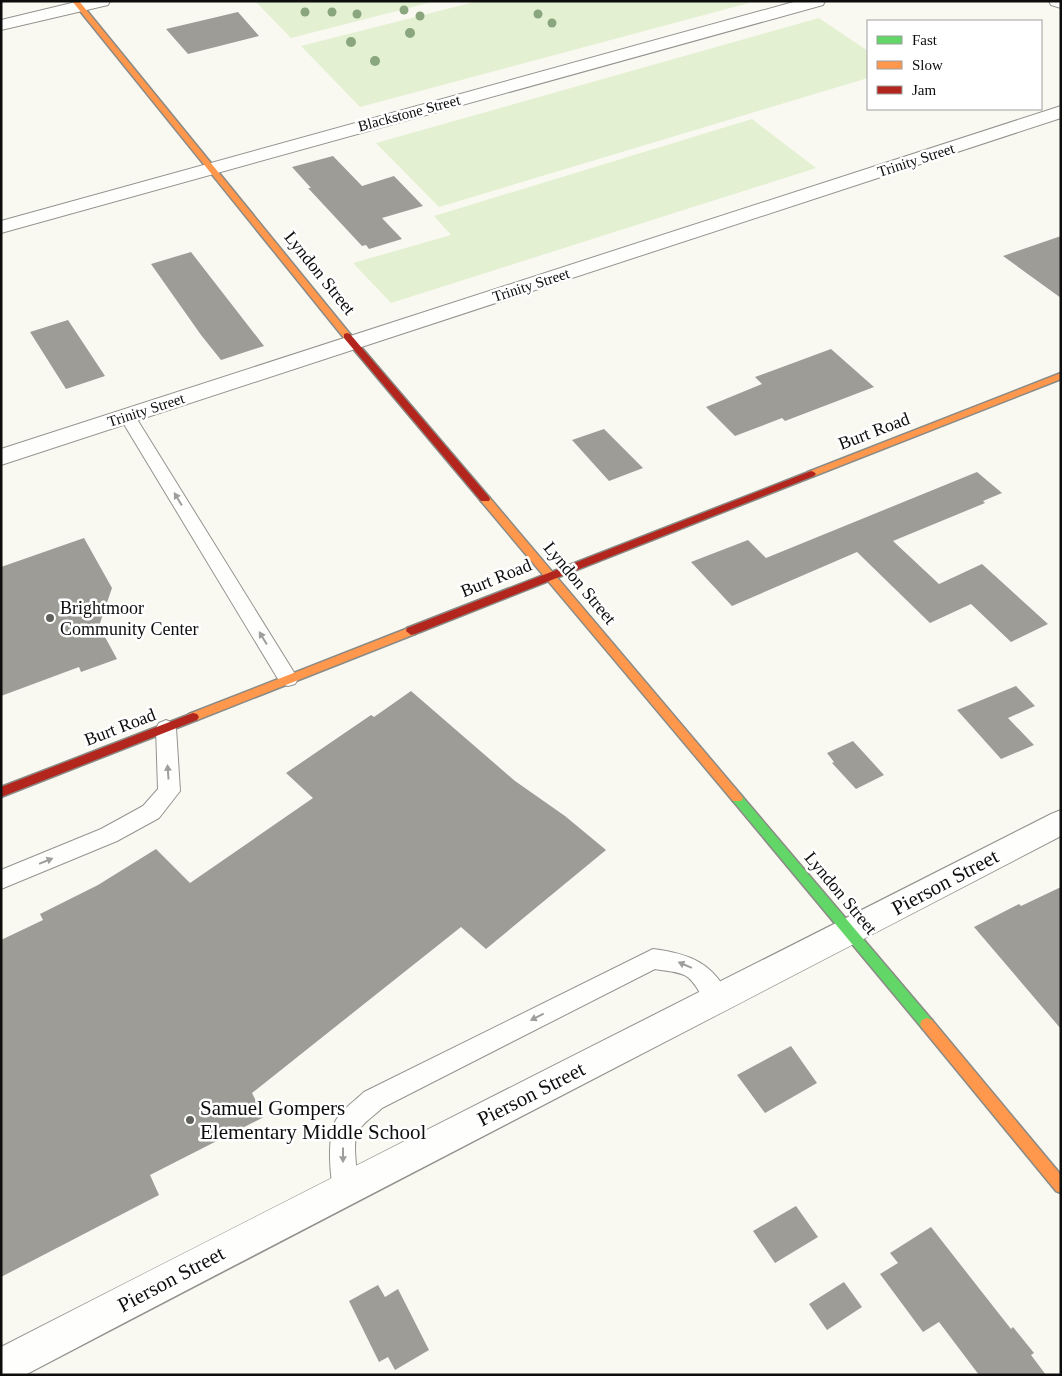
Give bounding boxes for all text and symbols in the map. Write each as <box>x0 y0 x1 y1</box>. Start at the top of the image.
legend <box>867 20 1042 110</box>
text: Fast <box>912 32 938 48</box>
text: Slow <box>912 57 943 73</box>
text: Jam <box>912 82 936 98</box>
street label: Blackstone Street <box>356 91 463 134</box>
street label: Trinity Street <box>876 140 957 180</box>
street label: Lyndon Street <box>280 227 360 319</box>
street label: Trinity Street <box>491 265 572 305</box>
street label: Trinity Street <box>106 390 187 430</box>
street label: Burt Road <box>836 408 912 454</box>
one-way arrow <box>173 492 183 505</box>
street label: Lyndon Street <box>540 538 620 628</box>
street label: Burt Road <box>458 555 534 601</box>
place label: Brightmoor Community Center <box>60 598 199 639</box>
marker: Brightmoor Community Center <box>44 612 56 624</box>
one-way arrow <box>258 631 267 644</box>
street label: Burt Road <box>82 704 158 750</box>
one-way arrow <box>164 764 172 780</box>
street label: Pierson Street <box>888 844 1003 920</box>
street label: Lyndon Street <box>801 848 881 938</box>
one-way arrow <box>39 857 53 865</box>
one-way arrow <box>678 961 692 969</box>
one-way arrow <box>530 1013 544 1021</box>
street label: Pierson Street <box>473 1057 589 1131</box>
place label: Samuel Gompers Elementary Middle School <box>200 1096 426 1144</box>
marker: Samuel Gompers Elementary Middle School <box>184 1114 196 1126</box>
one-way arrow <box>339 1147 347 1163</box>
street label: Pierson Street <box>114 1241 229 1317</box>

